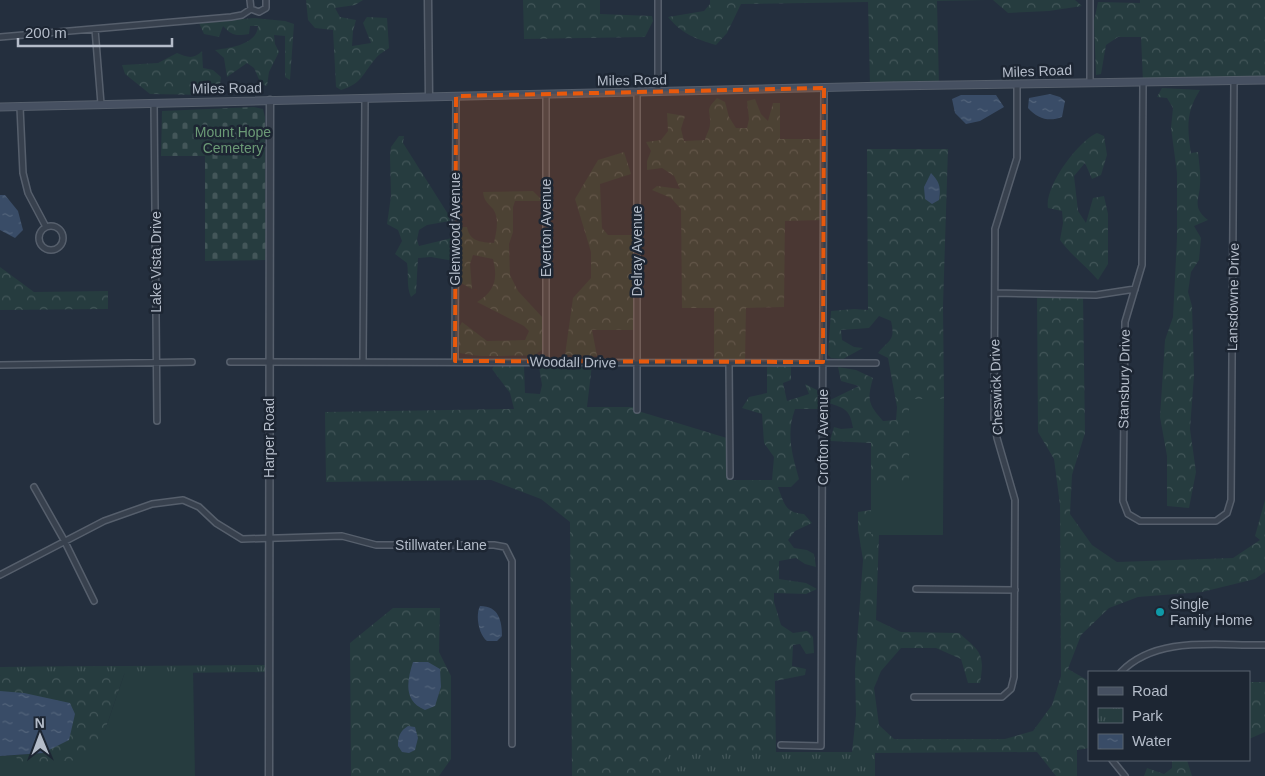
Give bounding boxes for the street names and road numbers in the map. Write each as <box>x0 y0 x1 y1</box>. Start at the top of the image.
street label: Miles Road <box>1002 62 1072 80</box>
street label: Miles Road <box>597 71 667 89</box>
street label: Miles Road <box>192 79 262 97</box>
street label: Glenwood Avenue <box>447 172 463 286</box>
street label: Everton Avenue <box>538 178 554 277</box>
street label: Delray Avenue <box>629 205 645 296</box>
street label: Lake Vista Drive <box>148 211 164 313</box>
street label: Lansdowne Drive <box>1224 243 1242 351</box>
street label: Stansbury Drive <box>1115 329 1133 429</box>
street label: Cheswick Drive <box>986 338 1006 435</box>
street label: Woodall Drive <box>529 353 617 371</box>
street label: Crofton Avenue <box>815 389 831 485</box>
street label: Harper Road <box>261 398 277 478</box>
street label: Stillwater Lane <box>395 537 487 553</box>

